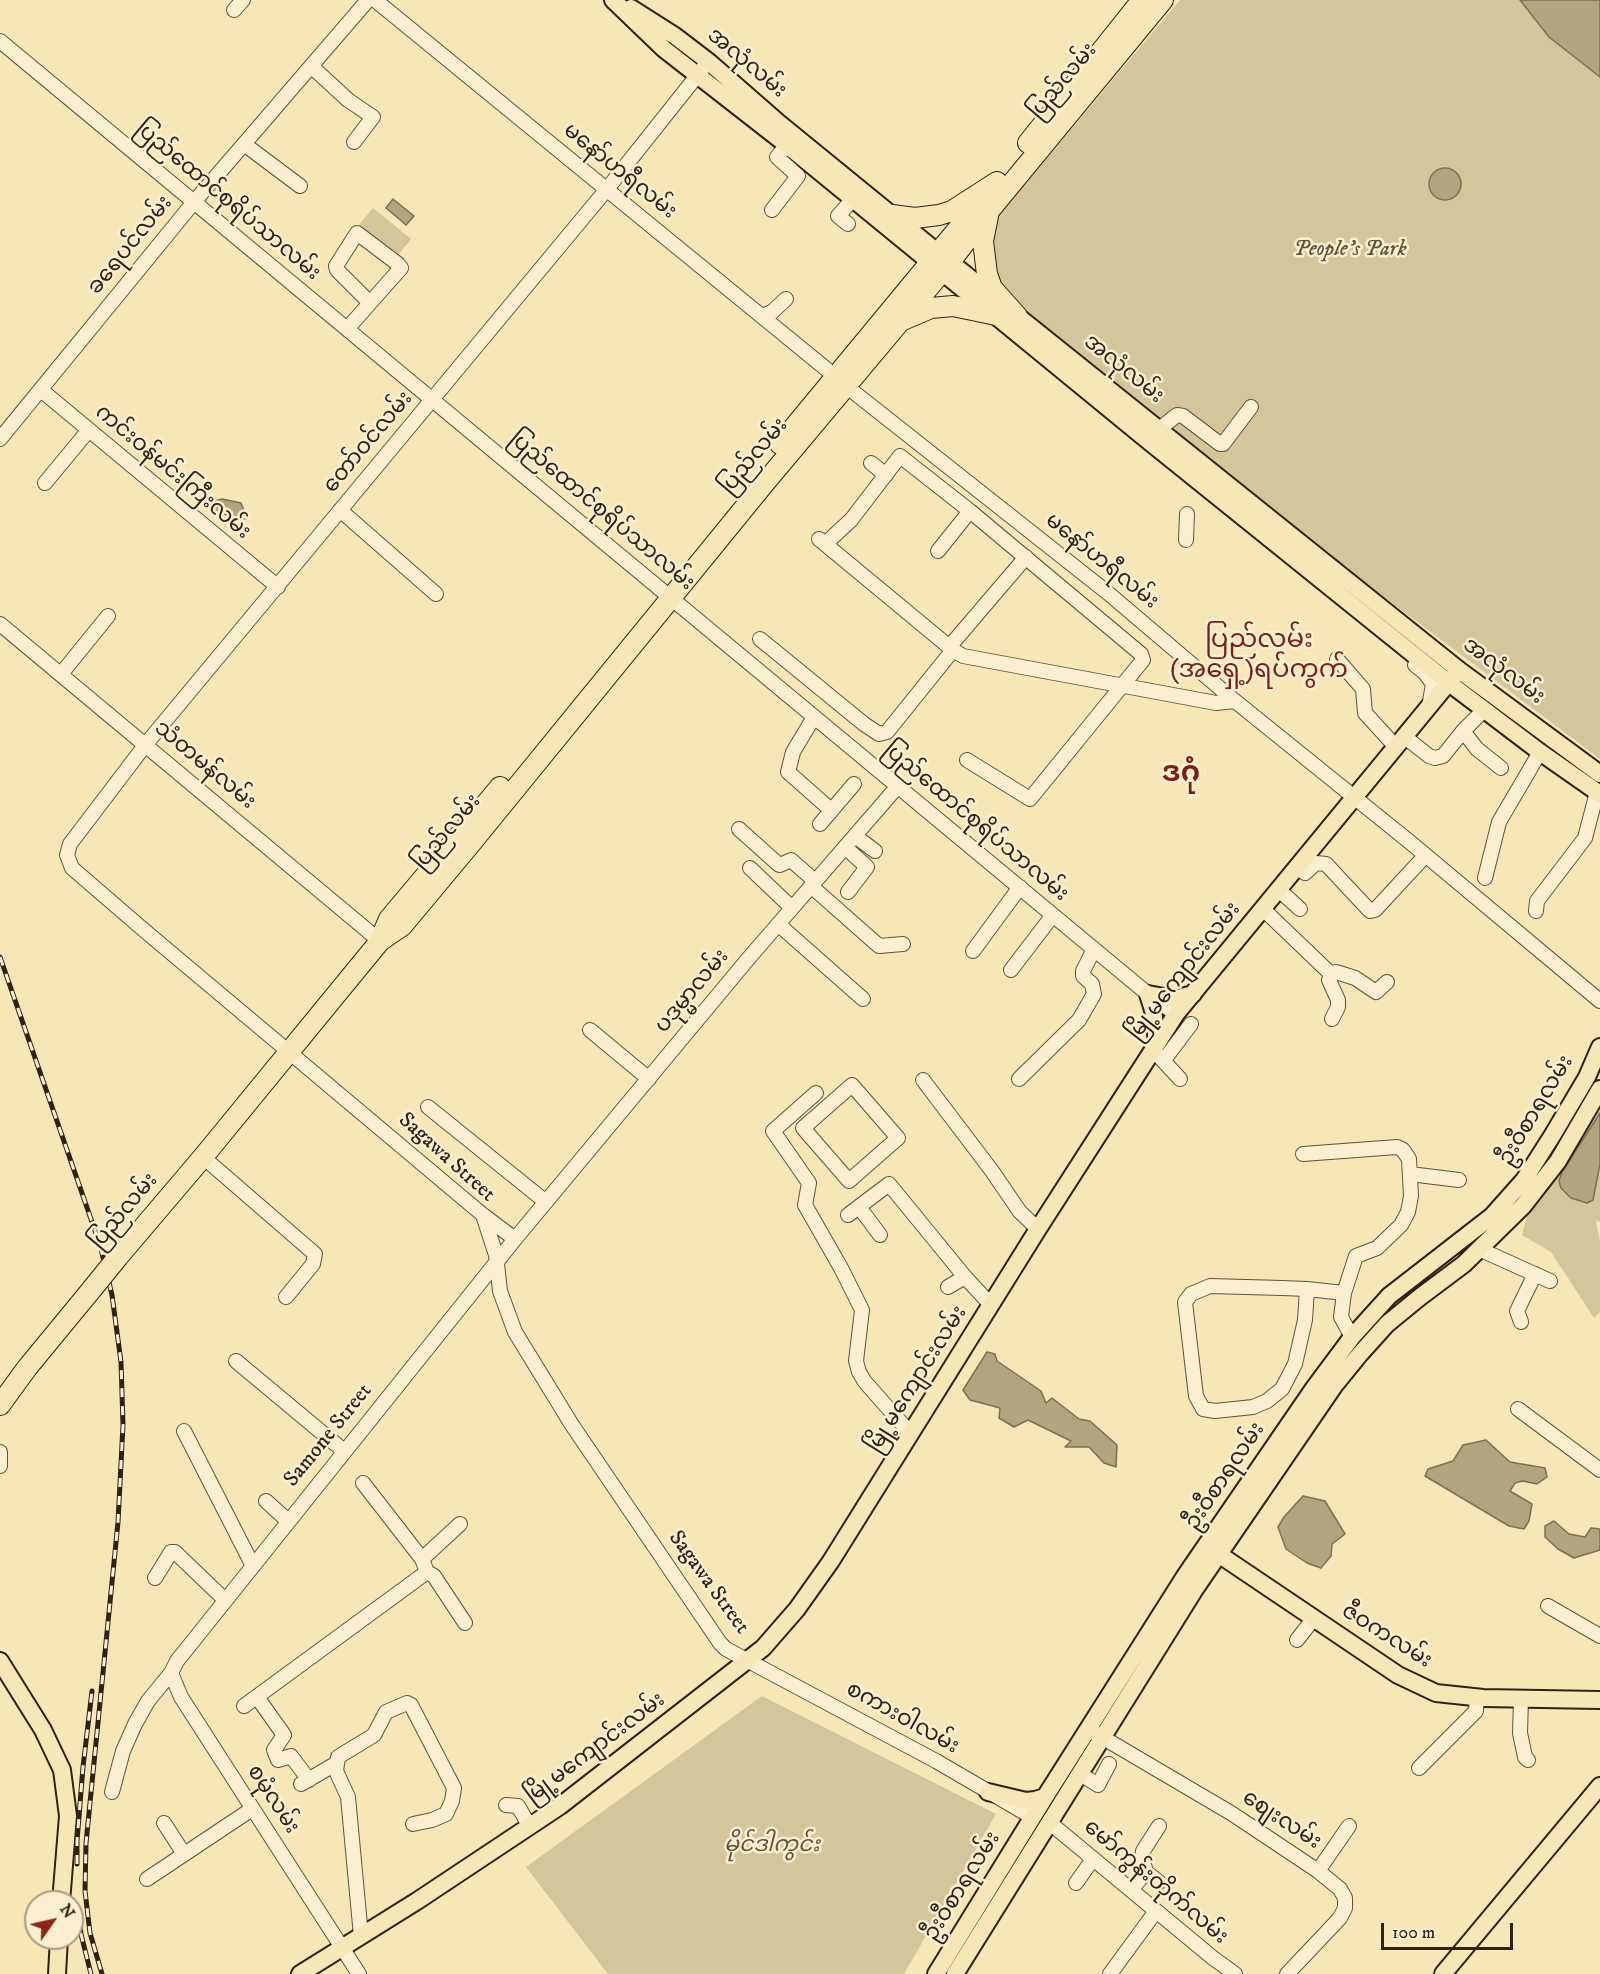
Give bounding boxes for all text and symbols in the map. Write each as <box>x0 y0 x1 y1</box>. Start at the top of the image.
street label: အလုံလမ်း <box>701 23 791 105</box>
street label: ပြည်လမ်း <box>1024 38 1104 126</box>
street label: ပြည်ထောင်စုရိပ်သာလမ်း <box>129 117 325 287</box>
street label: မနော်ဟရီလမ်း <box>557 118 681 226</box>
street label: ခရေပင်လမ်း <box>83 191 179 301</box>
park label: People's Park <box>1293 237 1407 263</box>
street label: အလုံလမ်း <box>1078 330 1168 410</box>
street label: တော်ဝင်လမ်း <box>319 387 419 499</box>
street label: ကင်းဝန်မင်းကြီးလမ်း <box>89 400 255 546</box>
street label: ပြည်လမ်း <box>715 413 795 501</box>
street label: ပြည်ထောင်စုရိပ်သာလမ်း <box>503 427 699 597</box>
street label: မနော်ဟရီလမ်း <box>1039 508 1163 616</box>
district label: ပြည်လမ်း (အရှေ့)ရပ်ကွက် <box>1170 626 1348 688</box>
street label: အလုံလမ်း <box>1457 633 1549 711</box>
street label: သံတမန်လမ်း <box>148 716 260 816</box>
street label: ပြည်ထောင်စုရိပ်သာလမ်း <box>877 738 1073 908</box>
district label: ဒဂုံ <box>1162 758 1200 792</box>
street label: ပြည်လမ်း <box>408 789 488 877</box>
street label: မြို့မကျောင်းလမ်း <box>1123 898 1247 1046</box>
street label: ပဒုမ္မာလမ်း <box>650 945 736 1039</box>
street label: ဦးဝီစာရလမ်း <box>1494 1051 1580 1171</box>
street label: Sagawa Street <box>392 1108 500 1208</box>
street label: ပြည်လမ်း <box>85 1168 165 1256</box>
street label: မြို့မကျောင်းလမ်း <box>862 1302 974 1458</box>
street label: Samone Street <box>279 1379 379 1493</box>
street label: ဦးဝီစာရလမ်း <box>1180 1418 1272 1536</box>
street label: Sagawa Street <box>662 1526 754 1640</box>
street label: ဇီဝကလမ်း <box>1336 1599 1436 1675</box>
street label: စကားဝါလမ်း <box>841 1677 963 1761</box>
street label: မြို့မကျောင်းလမ်း <box>521 1688 671 1810</box>
street label: စမုံလမ်း <box>240 1761 304 1839</box>
street label: စျေးလမ်း <box>1237 1786 1325 1856</box>
street label: မော်ကွန်းတိုက်လမ်း <box>1078 1815 1232 1951</box>
street label: ဦးဝီစာရလမ်း <box>919 1827 1007 1947</box>
park label: မိုင်ဒါကွင်း <box>724 1833 820 1859</box>
north arrow <box>24 1890 84 1950</box>
text: N <box>55 1900 79 1922</box>
scale bar <box>1384 1911 1516 1949</box>
text: 100 m <box>1392 1922 1435 1944</box>

